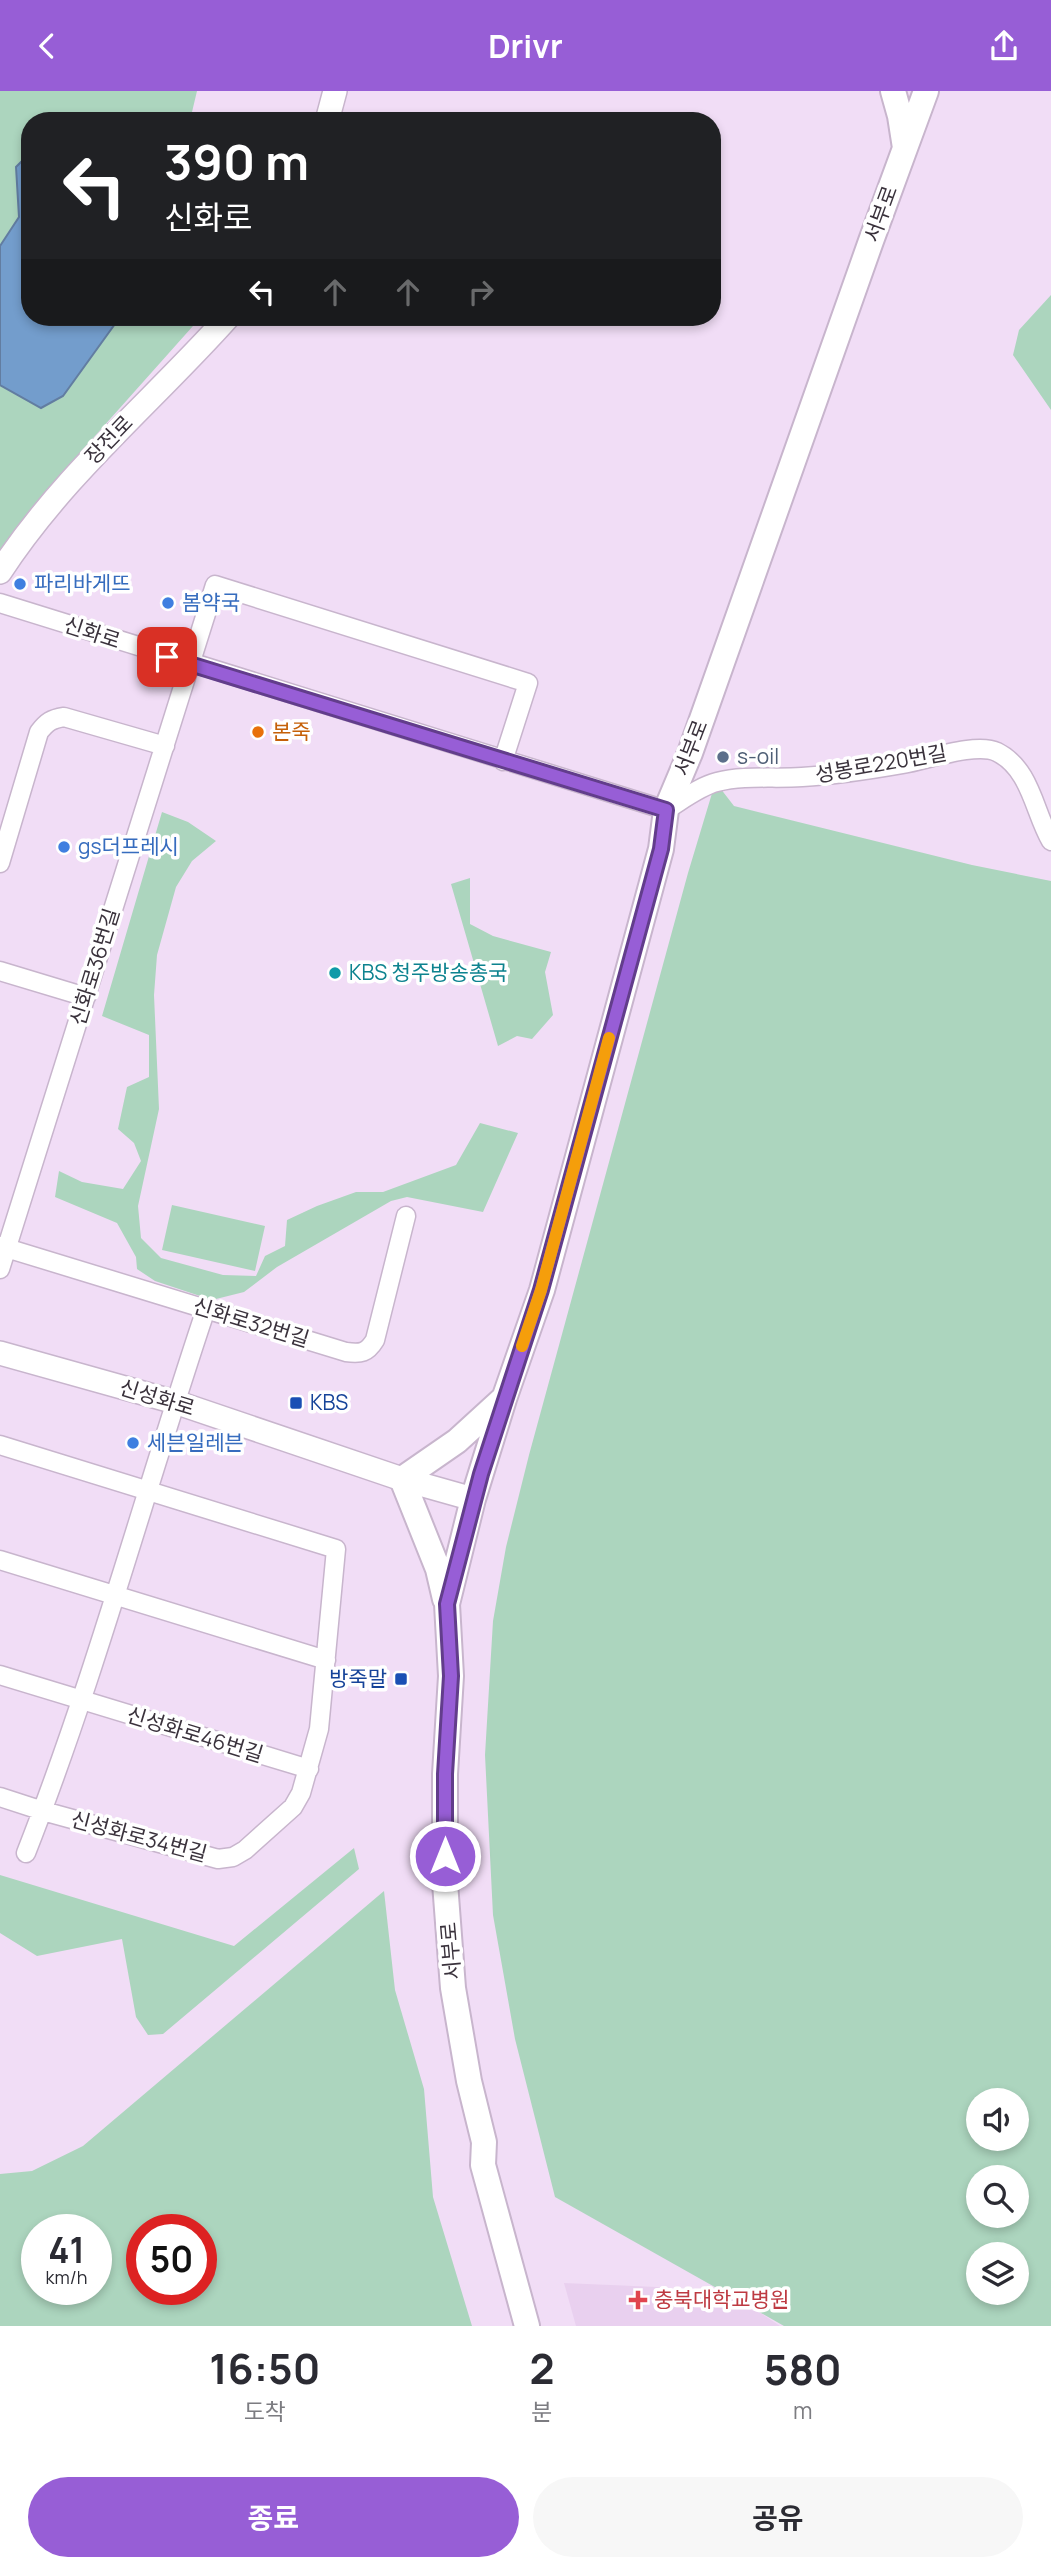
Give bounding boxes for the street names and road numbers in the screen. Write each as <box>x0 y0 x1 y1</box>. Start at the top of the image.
street label: 서부로 <box>857 182 903 246</box>
street label: 장전로 <box>78 409 138 470</box>
street label: 신화로 <box>60 610 124 654</box>
street label: 서부로 <box>667 716 714 780</box>
street label: 성봉로220번길 <box>813 738 949 788</box>
street label: 신화로36번길 <box>63 905 125 1029</box>
street label: 신화로32번길 <box>190 1291 313 1353</box>
street label: 신성화로 <box>116 1372 198 1422</box>
street label: 신성화로46번길 <box>124 1700 267 1768</box>
street label: 신성화로34번길 <box>68 1804 210 1868</box>
street label: 서부로 <box>434 1921 466 1981</box>

